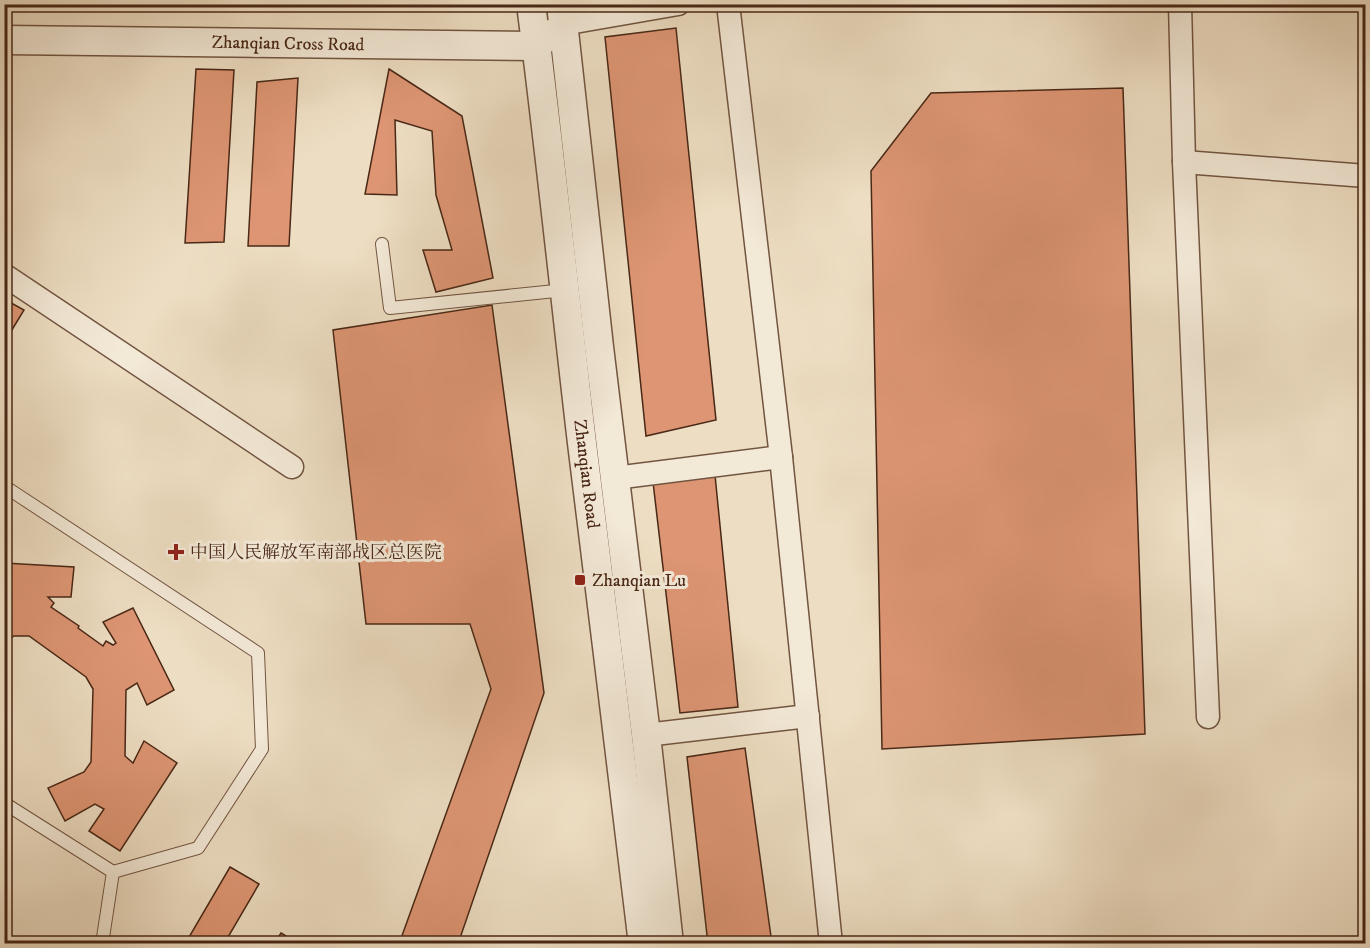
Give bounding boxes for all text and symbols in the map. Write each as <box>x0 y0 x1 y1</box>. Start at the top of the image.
street label: Zhanqian Cross Road <box>211 32 365 56</box>
street label: Zhanqian Road <box>568 418 604 530</box>
place label: 中国人民解放军南部战区总医院 <box>190 542 442 564</box>
marker: 中国人民解放军南部战区总医院 <box>167 543 185 561</box>
place label: Zhanqian Lu <box>592 570 686 592</box>
marker: Zhanqian Lu <box>573 573 587 587</box>

